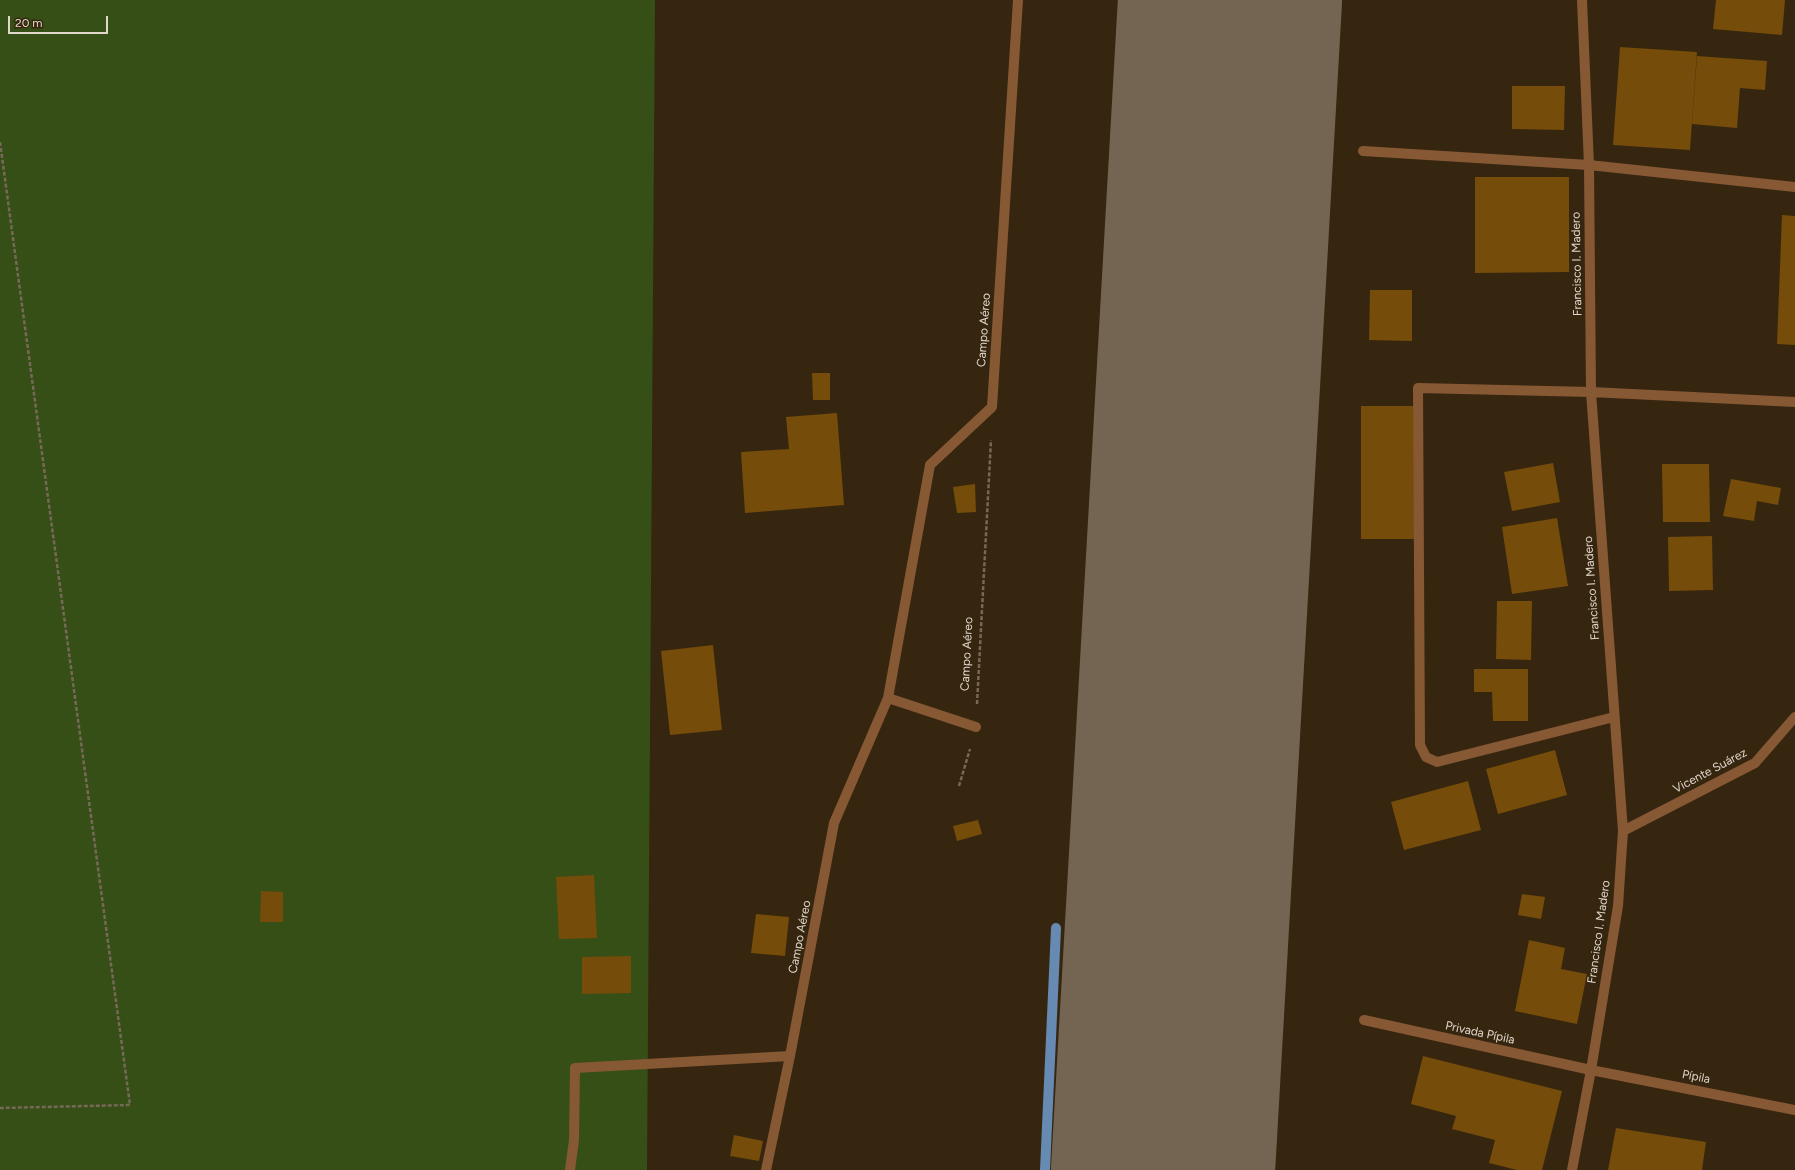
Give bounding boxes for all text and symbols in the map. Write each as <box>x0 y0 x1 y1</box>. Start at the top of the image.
scale bar <box>10 8 110 34</box>
text: 20 m <box>15 16 43 30</box>
street label: Francisco I. Madero <box>1569 212 1585 316</box>
street label: Campo Aéreo <box>974 293 994 367</box>
street label: Francisco I. Madero <box>1581 536 1603 640</box>
street label: Campo Aéreo <box>958 617 976 691</box>
street label: Vicente Suárez <box>1671 746 1749 796</box>
street label: Francisco I. Madero <box>1585 879 1613 985</box>
street label: Campo Aéreo <box>786 899 814 975</box>
street label: Privada Pípila <box>1444 1019 1516 1047</box>
street label: Pípila <box>1681 1067 1711 1087</box>

